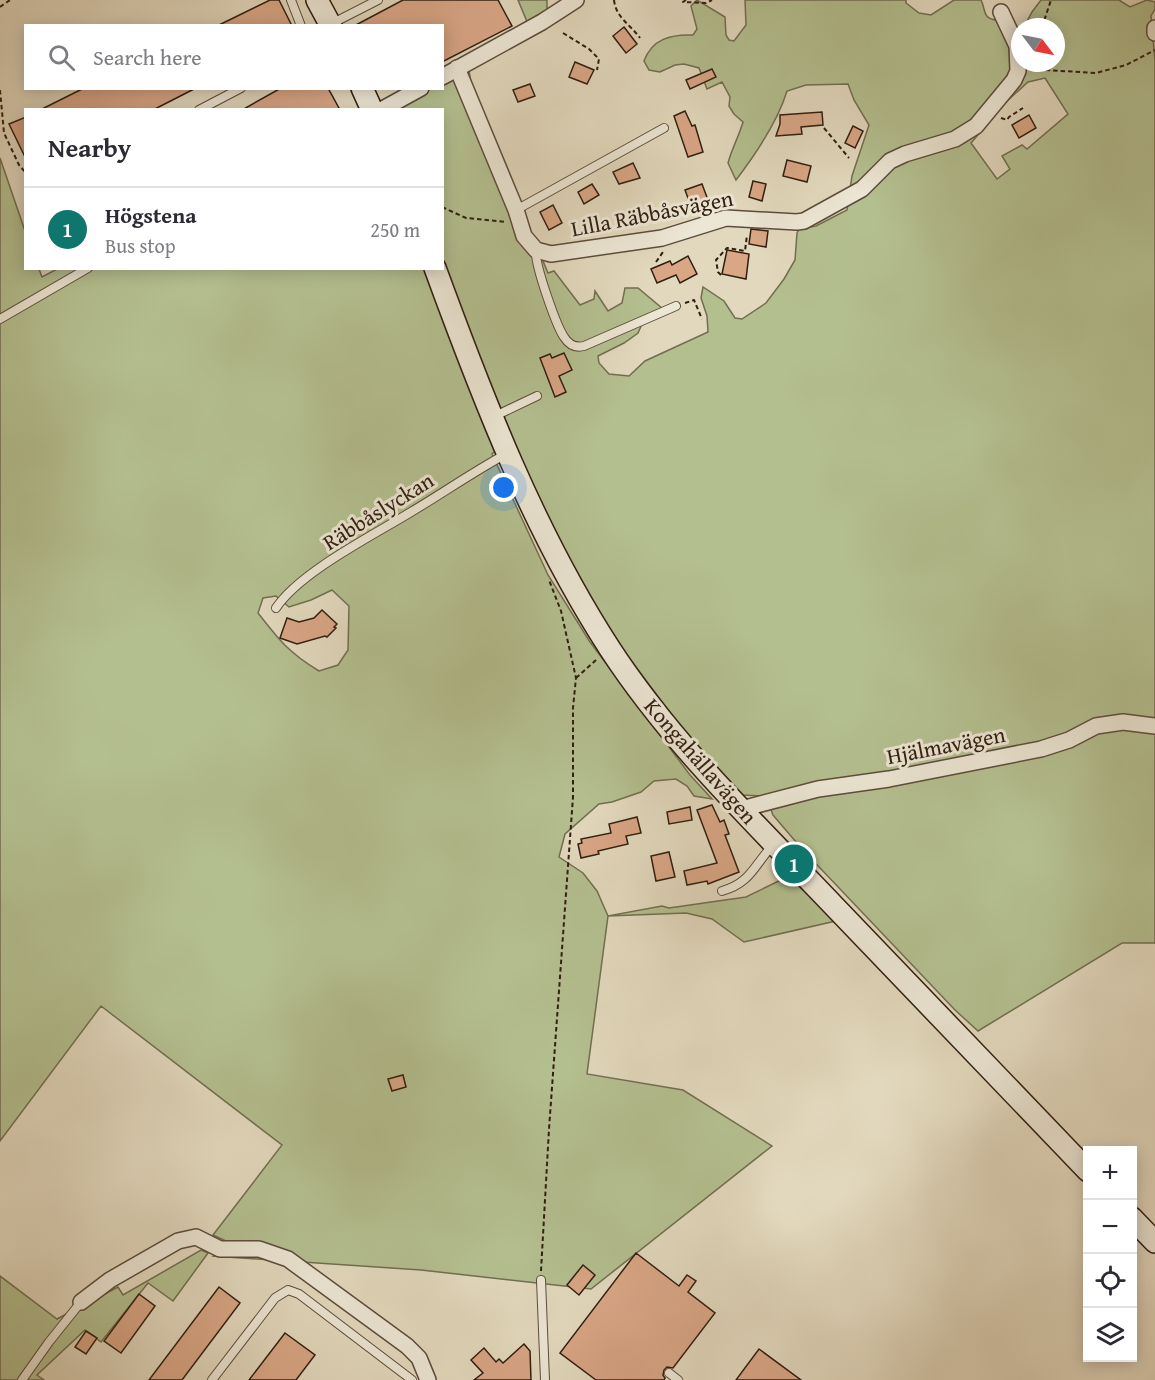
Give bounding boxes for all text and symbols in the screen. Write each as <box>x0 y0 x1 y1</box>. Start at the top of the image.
north arrow <box>1011 18 1065 72</box>
search box <box>24 24 444 90</box>
icon: search <box>45 41 78 74</box>
text: Search here <box>93 41 202 73</box>
text: Nearby <box>48 128 131 167</box>
street label: Lilla Räbbåsvägen <box>568 181 736 244</box>
text: Högstena <box>105 199 196 231</box>
text: 1 <box>62 215 73 244</box>
text: 250 m <box>370 215 420 244</box>
text: Bus stop <box>105 231 176 260</box>
street label: Räbbåslyckan <box>316 464 440 558</box>
your location <box>489 473 518 502</box>
street label: Kongahällavägen <box>637 691 765 832</box>
street label: Hjälmavägen <box>884 718 1009 772</box>
pin: 1 <box>774 842 814 886</box>
map controls <box>1083 1146 1137 1362</box>
button: + <box>1083 1146 1137 1200</box>
button: − <box>1083 1200 1137 1254</box>
button: locate <box>1083 1254 1137 1308</box>
button: layers <box>1083 1308 1137 1362</box>

